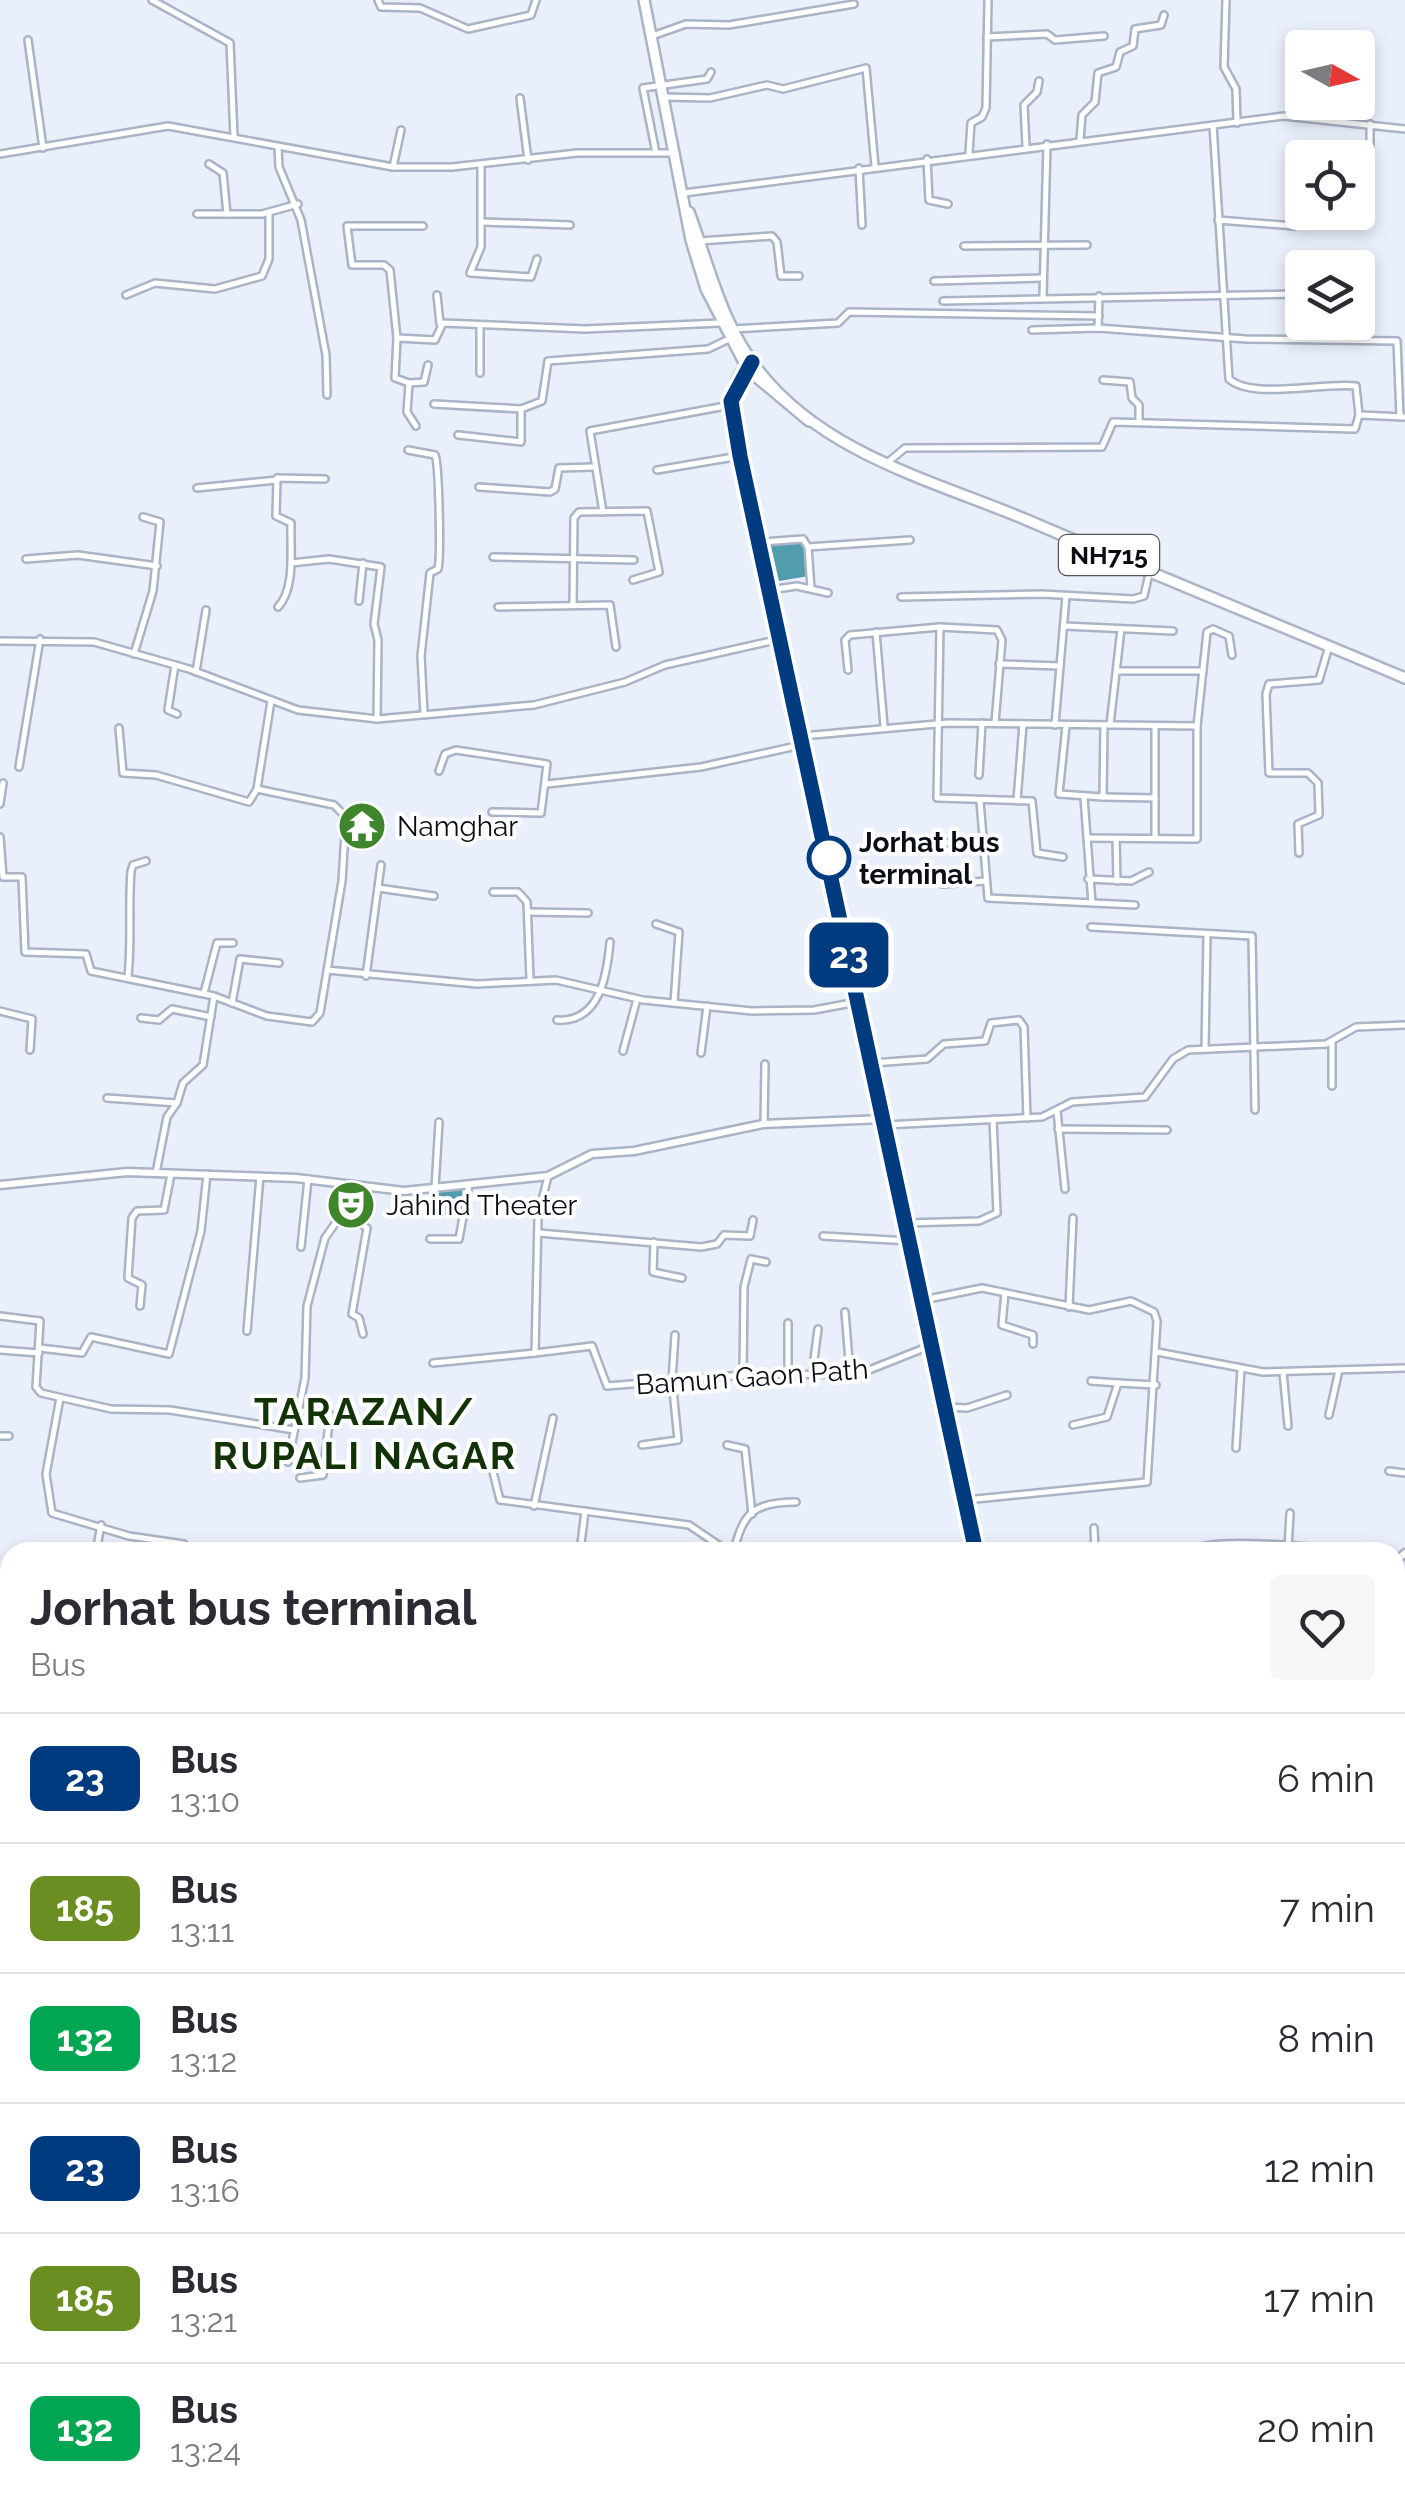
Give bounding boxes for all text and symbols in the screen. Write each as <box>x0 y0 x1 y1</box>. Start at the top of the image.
north arrow <box>1285 30 1375 120</box>
map controls <box>1285 30 1375 340</box>
button: locate <box>1285 140 1375 230</box>
button: layers <box>1285 250 1375 340</box>
road number: NH715 <box>1059 535 1159 575</box>
temple icon: Namghar <box>336 800 388 852</box>
place label: Namghar <box>397 810 518 843</box>
place label: Jorhat bus terminal <box>859 826 1000 891</box>
marker: Jorhat bus terminal <box>808 837 850 879</box>
line badge: 23 <box>804 922 894 988</box>
text: 23 <box>829 935 869 976</box>
theatre icon: Jahind Theater <box>325 1179 377 1231</box>
place label: Jahind Theater <box>386 1189 578 1222</box>
street label: Bamun Gaon Path <box>634 1352 870 1402</box>
district label: TARAZAN/ RUPALI NAGAR <box>213 1389 517 1478</box>
button: heart <box>1270 1575 1375 1680</box>
text: Jorhat bus terminal <box>30 1580 477 1636</box>
text: Bus <box>30 1646 86 1683</box>
text: Bus <box>170 1737 238 1782</box>
text: 6 min <box>1277 1756 1375 1801</box>
text: 23 <box>65 1758 105 1799</box>
text: 13:10 <box>170 1782 240 1819</box>
text: Bus <box>170 1867 238 1912</box>
text: 7 min <box>1280 1886 1375 1931</box>
text: 185 <box>56 1888 114 1929</box>
text: 13:11 <box>170 1912 234 1949</box>
text: Bus <box>170 1997 238 2042</box>
text: 8 min <box>1277 2016 1375 2061</box>
text: 132 <box>57 2018 113 2059</box>
text: 13:12 <box>170 2042 237 2079</box>
text: Bus <box>170 2127 238 2172</box>
text: 12 min <box>1264 2146 1375 2191</box>
text: 23 <box>65 2148 105 2189</box>
text: 13:16 <box>170 2172 240 2209</box>
text: Bus <box>170 2257 238 2302</box>
text: 17 min <box>1264 2276 1375 2321</box>
text: 185 <box>56 2278 114 2319</box>
text: 13:21 <box>170 2302 237 2339</box>
text: Bus <box>170 2387 238 2432</box>
text: 20 min <box>1257 2406 1375 2451</box>
text: 132 <box>57 2408 113 2449</box>
text: 13:24 <box>170 2432 241 2469</box>

